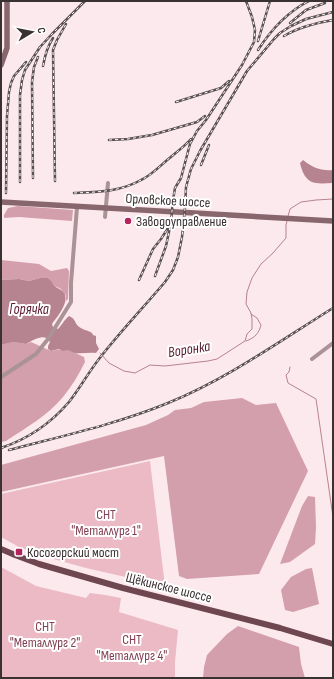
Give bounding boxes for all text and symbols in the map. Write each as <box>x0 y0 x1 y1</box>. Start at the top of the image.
north arrow <box>12 12 52 52</box>
text: С <box>34 26 48 35</box>
street label: Орловское шоссе <box>125 190 211 211</box>
place label: Заводоуправление <box>136 213 227 230</box>
marker: Заводоуправление <box>123 216 133 226</box>
water label: Горячка <box>9 300 49 319</box>
water label: Воронка <box>167 337 212 362</box>
park label: СНТ "Металлург 1" <box>71 506 141 539</box>
place label: Косогорский мост <box>27 544 119 561</box>
marker: Косогорский мост <box>14 547 24 557</box>
street label: Щёкинское шоссе <box>124 569 214 606</box>
park label: СНТ "Металлург 2" <box>10 618 80 651</box>
park label: СНТ "Металлург 4" <box>97 631 167 664</box>

